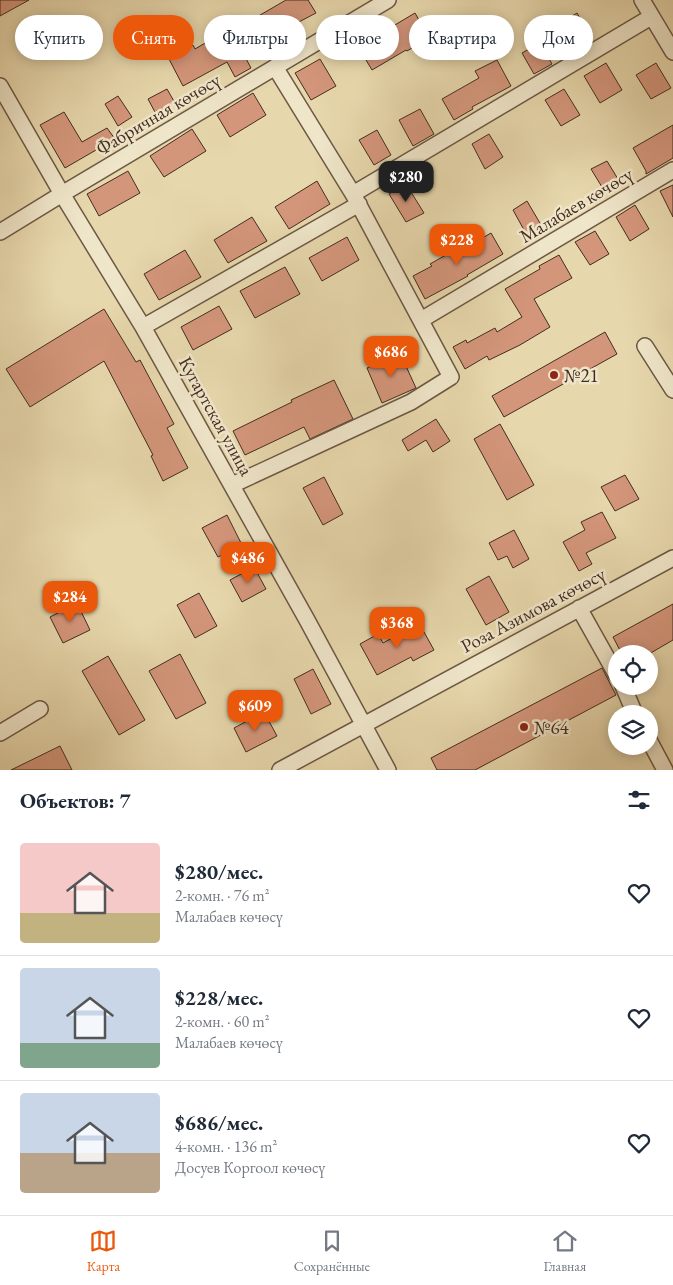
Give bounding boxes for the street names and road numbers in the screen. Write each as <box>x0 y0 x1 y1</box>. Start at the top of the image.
street label: Фабричная көчөсү <box>91 67 225 161</box>
street label: Малабаев көчөсү <box>515 161 638 249</box>
street label: Кугартская улица <box>173 352 259 480</box>
street label: Роза Азимова көчөсү <box>456 561 610 659</box>

